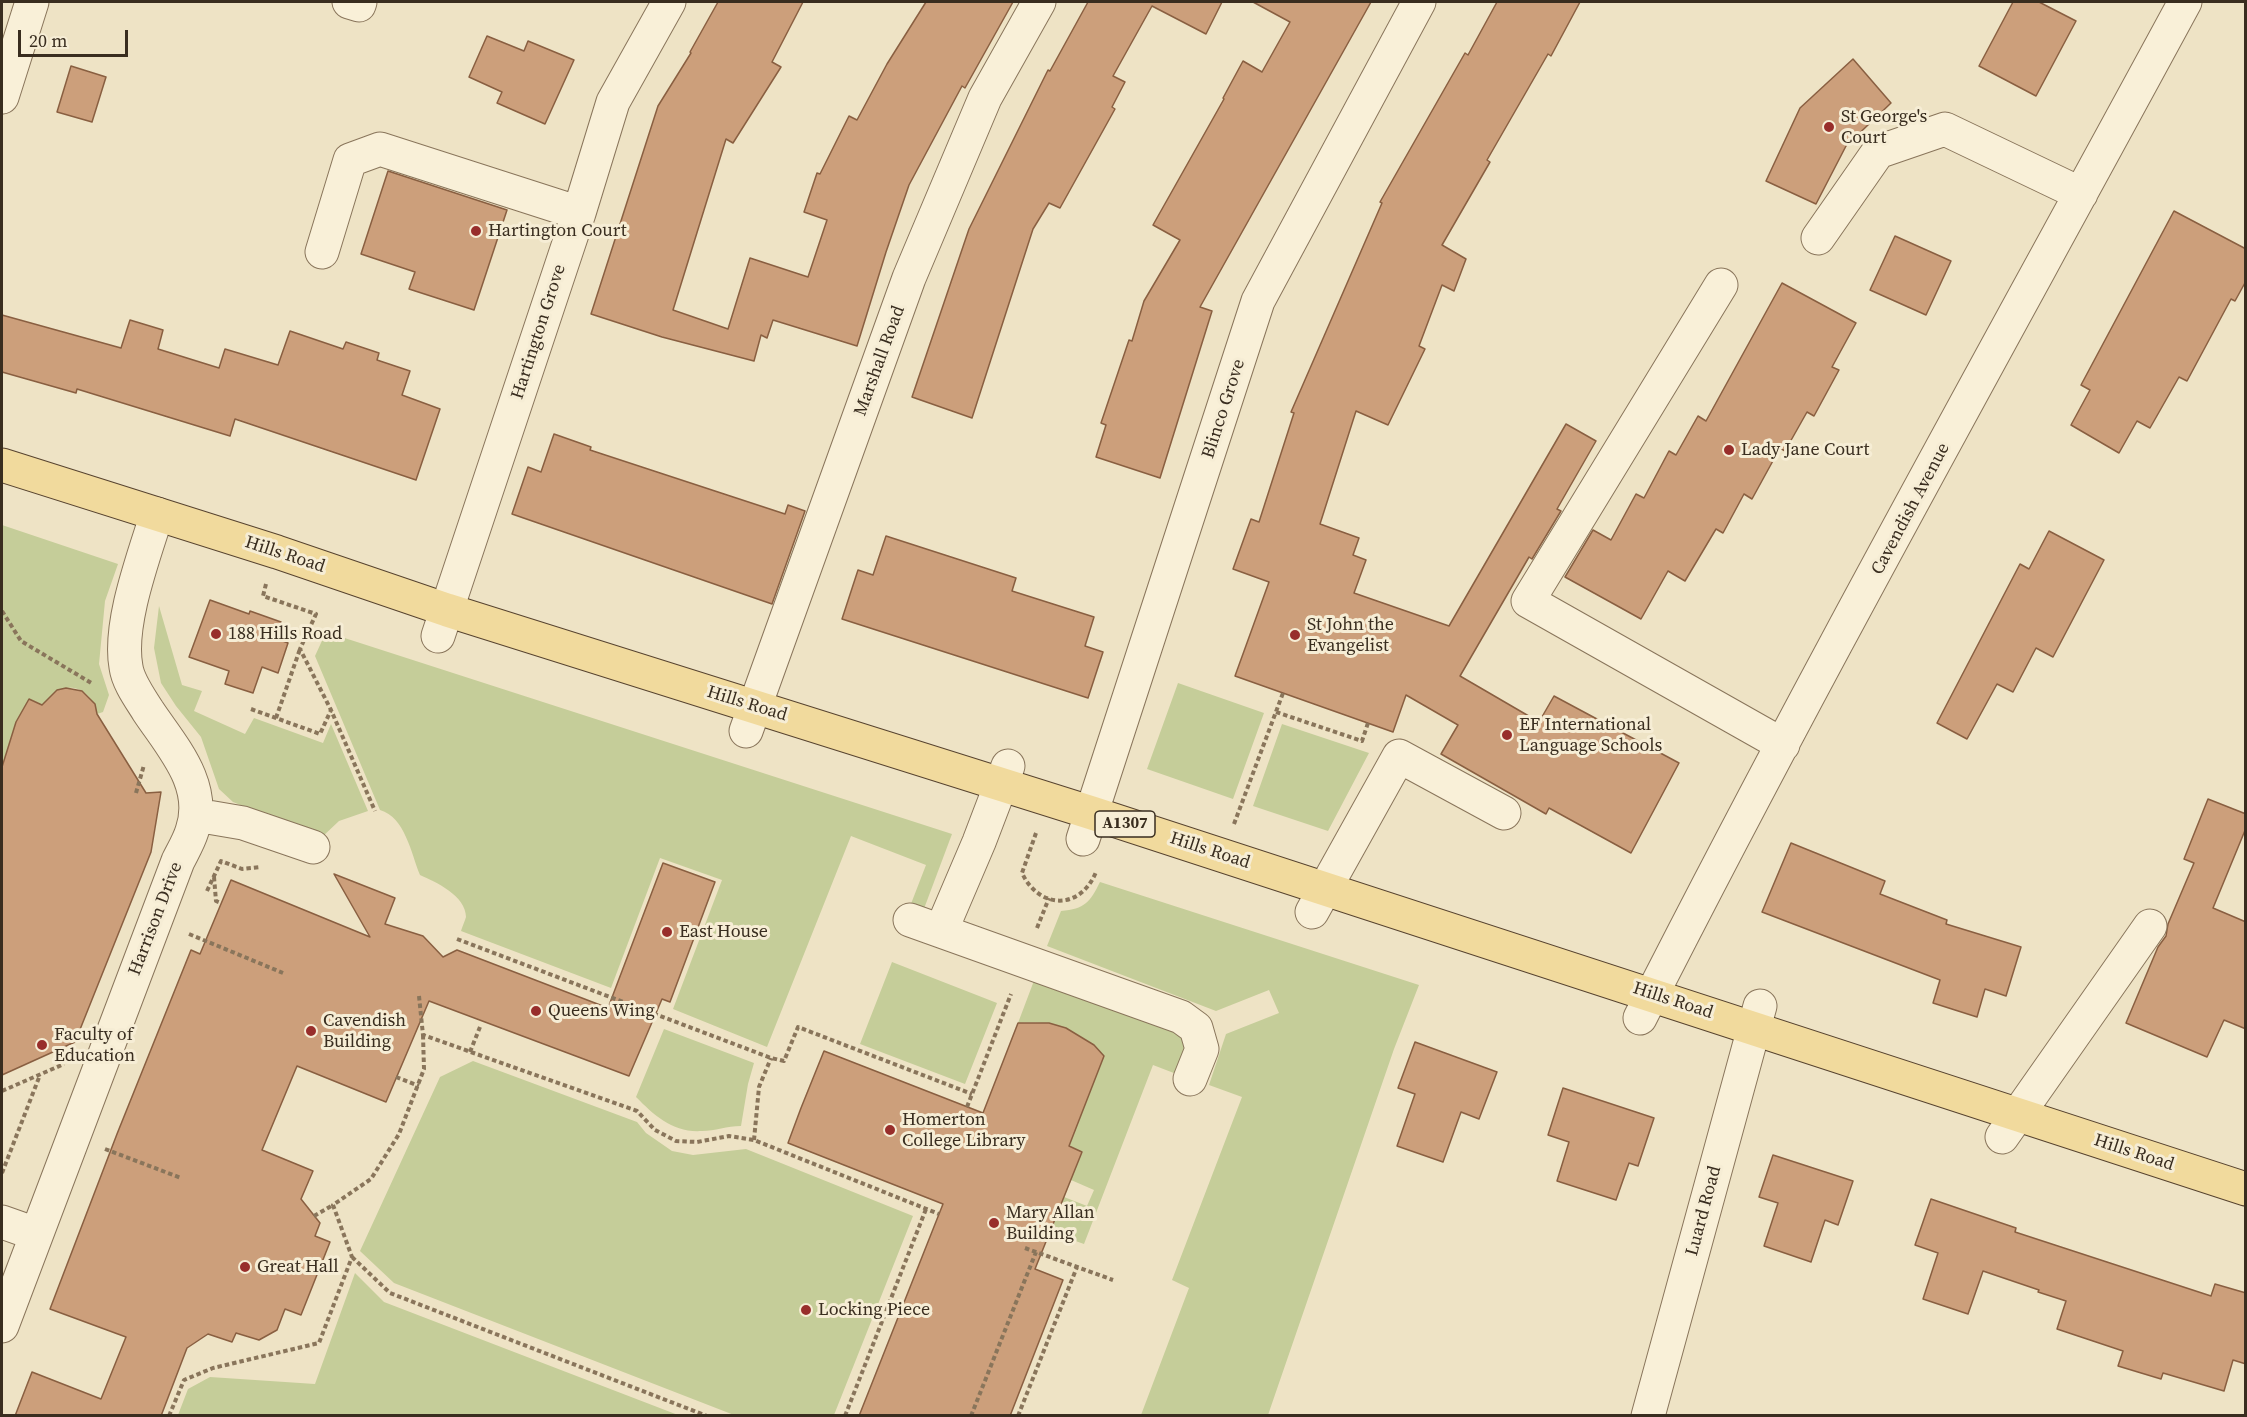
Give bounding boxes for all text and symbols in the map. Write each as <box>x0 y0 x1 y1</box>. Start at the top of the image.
scale bar <box>21 18 130 56</box>
text: 20 m <box>29 28 67 53</box>
place label: St George's Court <box>1841 106 1927 148</box>
marker: St George's Court <box>1822 120 1836 134</box>
place label: Hartington Court <box>488 220 626 242</box>
marker: Hartington Court <box>469 224 483 238</box>
street label: Hartington Grove <box>507 262 571 402</box>
street label: Marshall Road <box>850 303 910 419</box>
street label: Blinco Grove <box>1198 357 1250 461</box>
place label: Lady Jane Court <box>1741 439 1869 461</box>
street label: Cavendish Avenue <box>1867 439 1955 579</box>
marker: Lady Jane Court <box>1722 443 1736 457</box>
street label: Hills Road <box>242 532 328 578</box>
place label: St John the Evangelist <box>1307 614 1394 656</box>
place label: 188 Hills Road <box>228 623 342 645</box>
marker: 188 Hills Road <box>209 627 223 641</box>
marker: St John the Evangelist <box>1288 628 1302 642</box>
street label: Hills Road <box>704 682 790 726</box>
place label: EF International Language Schools <box>1519 714 1662 756</box>
marker: EF International Language Schools <box>1500 728 1514 742</box>
road number: A1307 <box>1095 811 1155 837</box>
street label: Hills Road <box>1167 828 1253 874</box>
street label: Harrison Drive <box>124 859 188 979</box>
place label: East House <box>679 921 768 943</box>
marker: East House <box>660 925 674 939</box>
street label: Hills Road <box>1630 978 1716 1024</box>
place label: Queens Wing <box>548 1000 655 1022</box>
marker: Queens Wing <box>529 1004 543 1018</box>
place label: Cavendish Building <box>323 1010 406 1052</box>
place label: Faculty of Education <box>54 1024 135 1066</box>
marker: Cavendish Building <box>304 1024 318 1038</box>
marker: Faculty of Education <box>35 1038 49 1052</box>
place label: Homerton College Library <box>902 1109 1025 1152</box>
marker: Homerton College Library <box>883 1123 897 1137</box>
street label: Hills Road <box>2091 1130 2177 1176</box>
street label: Luard Road <box>1682 1164 1726 1258</box>
place label: Mary Allan Building <box>1006 1202 1095 1244</box>
marker: Mary Allan Building <box>987 1216 1001 1230</box>
place label: Great Hall <box>257 1256 339 1278</box>
marker: Great Hall <box>238 1260 252 1274</box>
place label: Locking Piece <box>818 1299 930 1321</box>
marker: Locking Piece <box>799 1303 813 1317</box>

